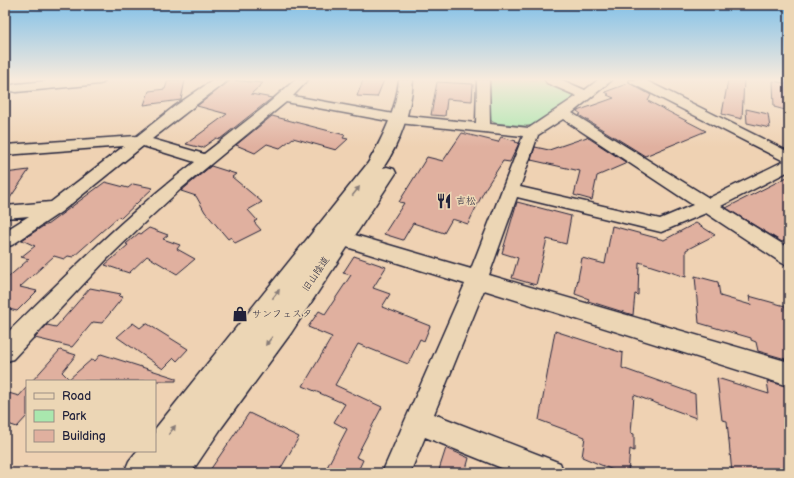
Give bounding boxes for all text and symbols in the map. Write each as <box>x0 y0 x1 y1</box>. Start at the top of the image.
one-way arrow <box>351 185 360 196</box>
restaurant icon: 吉松 <box>435 192 453 210</box>
place label: 吉松 <box>456 195 476 207</box>
street label: 旧山陰道 <box>300 254 332 294</box>
one-way arrow <box>272 288 281 299</box>
shop icon: サンフェスタ <box>231 305 249 323</box>
place label: サンフェスタ <box>252 308 312 320</box>
one-way arrow <box>265 336 273 347</box>
legend <box>26 380 156 452</box>
text: Road <box>62 389 91 404</box>
text: Park <box>62 409 86 424</box>
one-way arrow <box>168 425 176 436</box>
text: Building <box>62 429 106 444</box>

